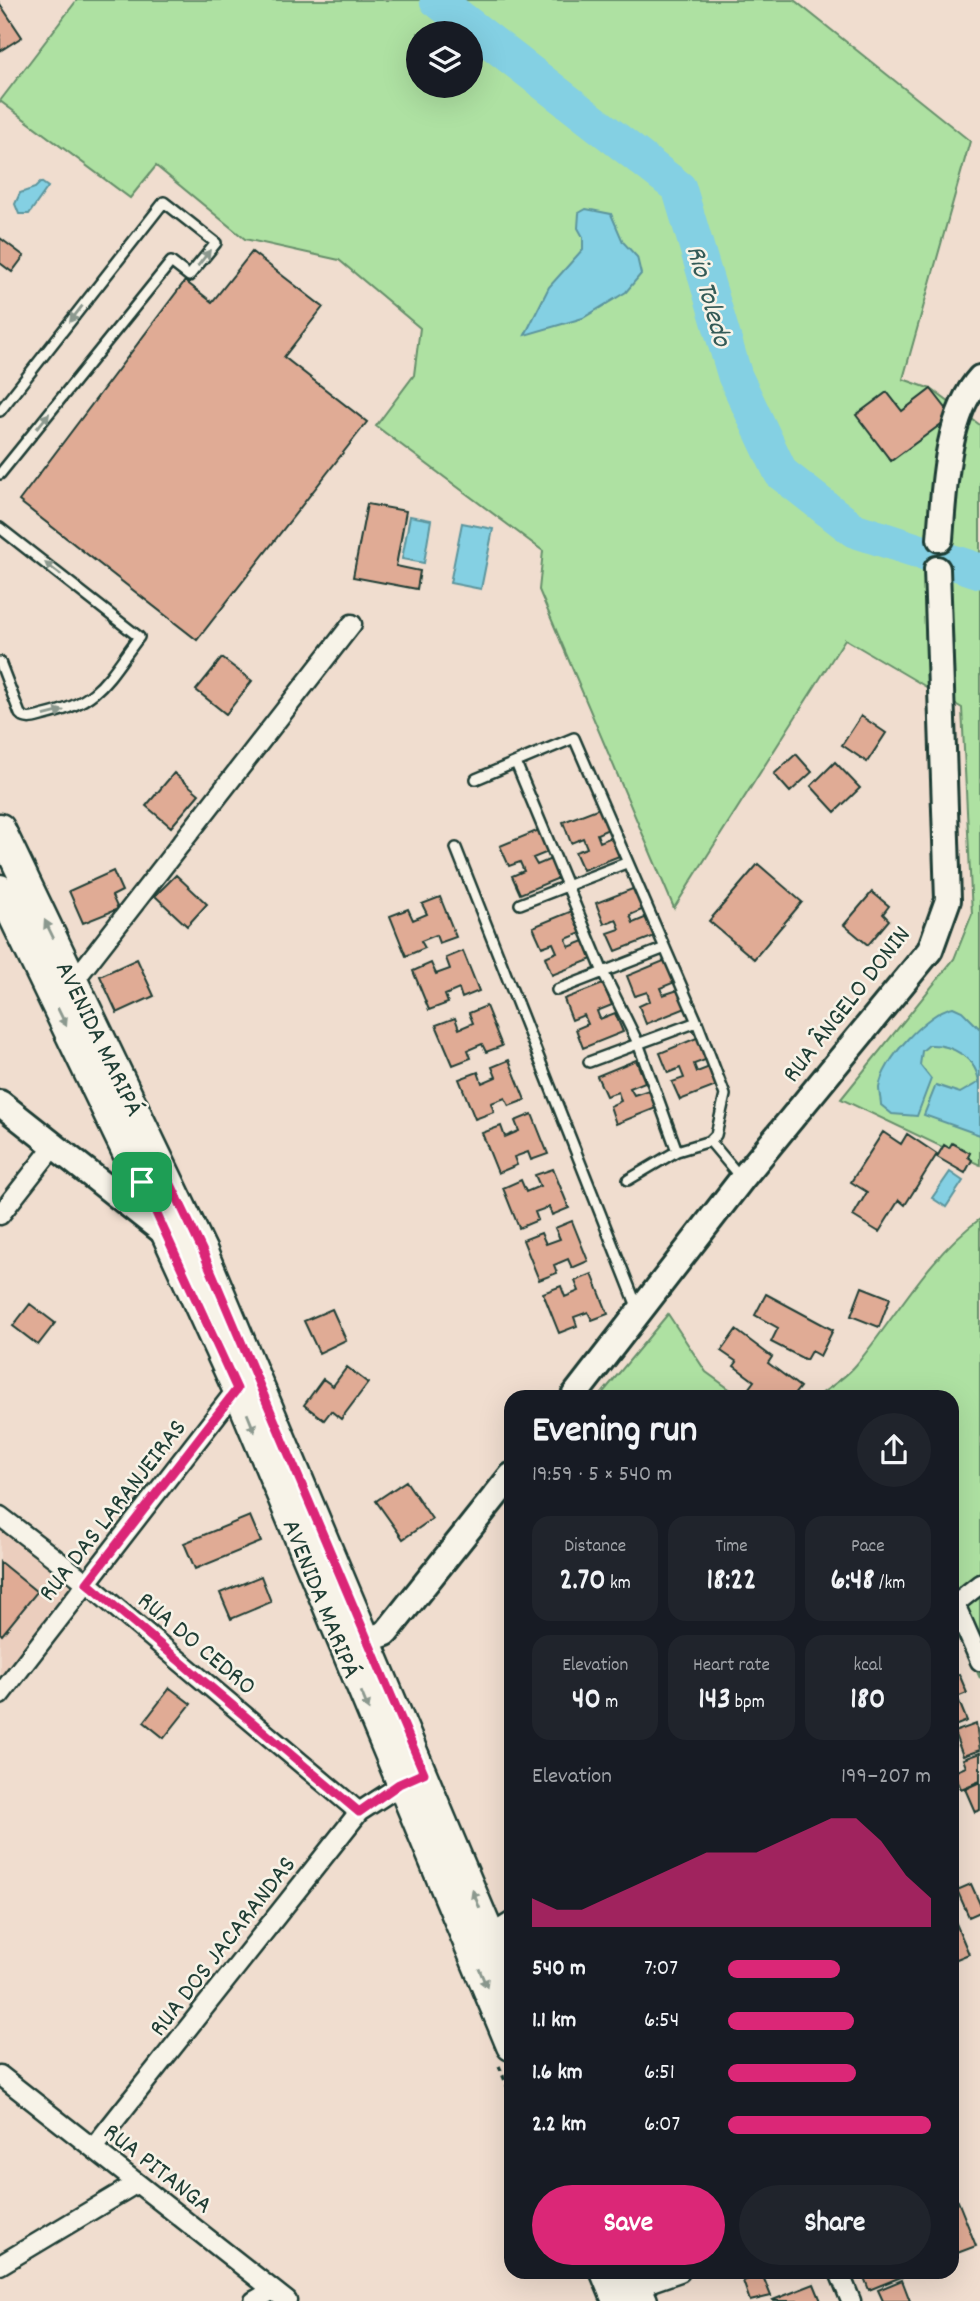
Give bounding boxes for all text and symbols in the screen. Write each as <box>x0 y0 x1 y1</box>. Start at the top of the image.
map controls <box>406 21 483 98</box>
button: layers <box>406 21 483 98</box>
water label: Rio Toledo <box>673 241 740 353</box>
one-way arrow <box>197 249 212 267</box>
one-way arrow <box>69 306 84 323</box>
one-way arrow <box>35 412 50 429</box>
one-way arrow <box>44 563 62 577</box>
one-way arrow <box>44 707 65 717</box>
one-way arrow <box>43 919 54 939</box>
street label: RUA ÂNGELO DONIN <box>775 919 921 1091</box>
street label: AVENIDA MARIPÁ <box>44 956 151 1123</box>
one-way arrow <box>56 1007 67 1027</box>
pin <box>112 1152 172 1212</box>
icon: arrive <box>123 1163 161 1201</box>
text: Evening run <box>532 1405 697 1460</box>
street label: RUA DAS LARANJEIRAS <box>31 1412 197 1610</box>
one-way arrow <box>246 1412 257 1433</box>
button: share <box>857 1413 931 1487</box>
text: 19:59 · 5 × 540 m <box>532 1459 672 1492</box>
street label: AVENIDA MARIPÁ <box>271 1514 368 1684</box>
text: Distance <box>564 1534 626 1561</box>
text: Time <box>715 1534 748 1561</box>
text: Pace <box>851 1534 885 1561</box>
text: 2.70 <box>560 1561 606 1604</box>
text: 18:22 <box>707 1561 756 1604</box>
text: 6:48 <box>830 1561 875 1604</box>
text: km <box>606 1571 631 1598</box>
text: /km <box>875 1571 905 1598</box>
street label: RUA DO CEDRO <box>128 1584 263 1706</box>
text: Elevation <box>562 1653 628 1680</box>
text: Heart rate <box>693 1653 770 1680</box>
text: kcal <box>853 1653 882 1680</box>
text: 40 <box>572 1680 601 1723</box>
text: 143 <box>698 1680 730 1723</box>
text: 180 <box>850 1680 885 1723</box>
text: m <box>601 1690 618 1717</box>
text: bpm <box>730 1690 765 1717</box>
one-way arrow <box>360 1691 371 1712</box>
text: Elevation <box>532 1761 612 1794</box>
text: 199–207 m <box>841 1761 931 1794</box>
street label: RUA DOS JACARANDAS <box>141 1849 306 2045</box>
one-way arrow <box>470 1889 481 1910</box>
text: 540 m <box>532 1953 586 1986</box>
text: 7:07 <box>644 1953 678 1986</box>
one-way arrow <box>478 1968 489 1989</box>
text: 1.1 km <box>532 2005 576 2038</box>
text: 6:54 <box>644 2005 679 2038</box>
text: 1.6 km <box>532 2057 583 2090</box>
text: 6:51 <box>644 2057 675 2090</box>
text: 2.2 km <box>532 2109 586 2142</box>
text: 6:07 <box>644 2109 680 2142</box>
street label: RUA PITANGA <box>94 2115 219 2224</box>
button: Save <box>532 2185 725 2265</box>
button: Share <box>739 2185 931 2265</box>

